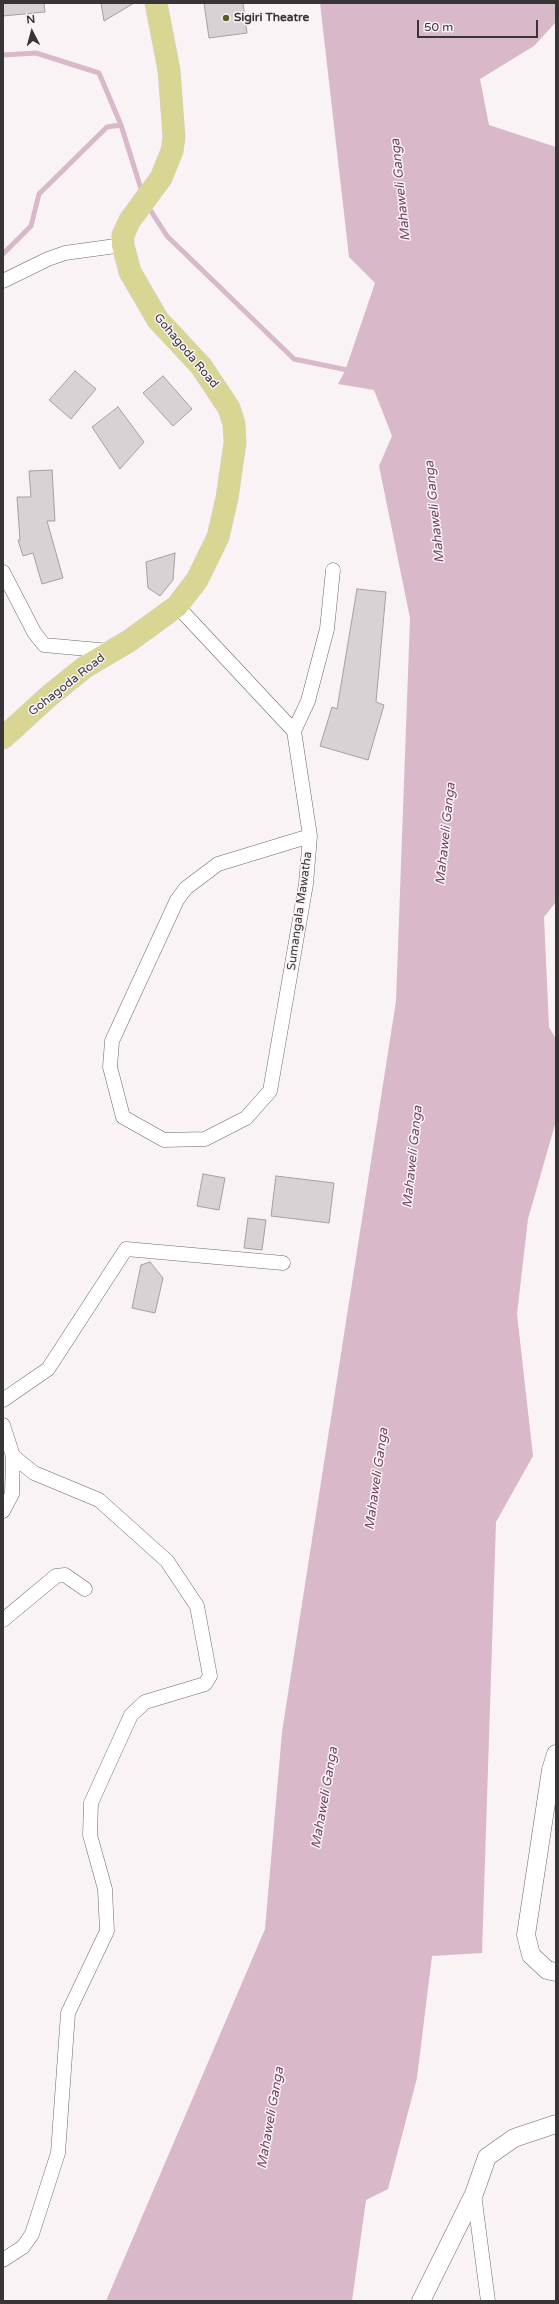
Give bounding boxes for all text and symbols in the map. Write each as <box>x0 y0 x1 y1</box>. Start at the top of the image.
place label: Sigiri Theatre <box>234 11 309 25</box>
north arrow <box>12 12 52 52</box>
scale bar <box>419 12 540 38</box>
text: N <box>26 13 36 26</box>
marker: Sigiri Theatre <box>221 13 231 23</box>
text: 50 m <box>424 20 453 34</box>
water label: Mahaweli Ganga <box>388 138 414 242</box>
street label: Gohagoda Road <box>151 311 221 391</box>
water label: Mahaweli Ganga <box>422 460 448 564</box>
street label: Gohagoda Road <box>26 651 108 719</box>
water label: Mahaweli Ganga <box>433 782 459 886</box>
street label: Sumangala Mawatha <box>285 851 315 971</box>
water label: Mahaweli Ganga <box>400 1105 426 1209</box>
water label: Mahaweli Ganga <box>362 1427 392 1531</box>
water label: Mahaweli Ganga <box>308 1746 342 1850</box>
water label: Mahaweli Ganga <box>254 2066 288 2170</box>

